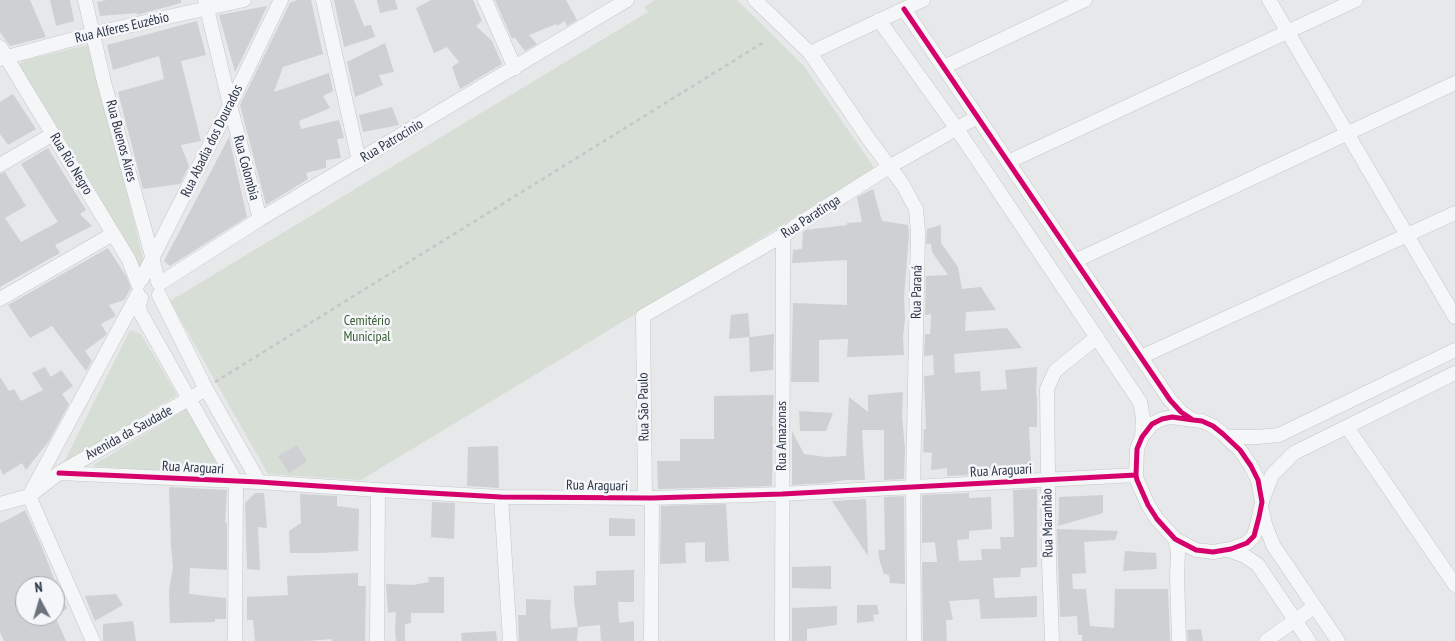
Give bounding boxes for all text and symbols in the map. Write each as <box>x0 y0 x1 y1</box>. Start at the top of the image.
street label: Rua Alferes Euzébio <box>73 9 171 47</box>
street label: Rua Abadia dos Dourados <box>178 82 246 200</box>
street label: Rua Buenos Aires <box>102 98 140 184</box>
street label: Rua Patrocinio <box>358 116 426 166</box>
street label: Rua Rio Negro <box>46 130 96 198</box>
street label: Rua Colombia <box>229 134 263 202</box>
street label: Rua Paratinga <box>778 192 844 242</box>
street label: Rua Paraná <box>908 265 926 319</box>
park label: Cemitério Municipal <box>343 313 391 346</box>
street label: Rua São Paulo <box>635 372 653 442</box>
street label: Rua Amazonas <box>774 401 790 471</box>
street label: Avenida da Saudade <box>82 402 176 464</box>
street label: Rua Araguari <box>162 458 224 478</box>
street label: Rua Araguari <box>970 461 1032 481</box>
street label: Rua Araguari <box>566 477 628 495</box>
street label: Rua Maranhão <box>1039 488 1057 558</box>
north arrow <box>15 576 65 626</box>
text: N <box>34 578 43 596</box>

